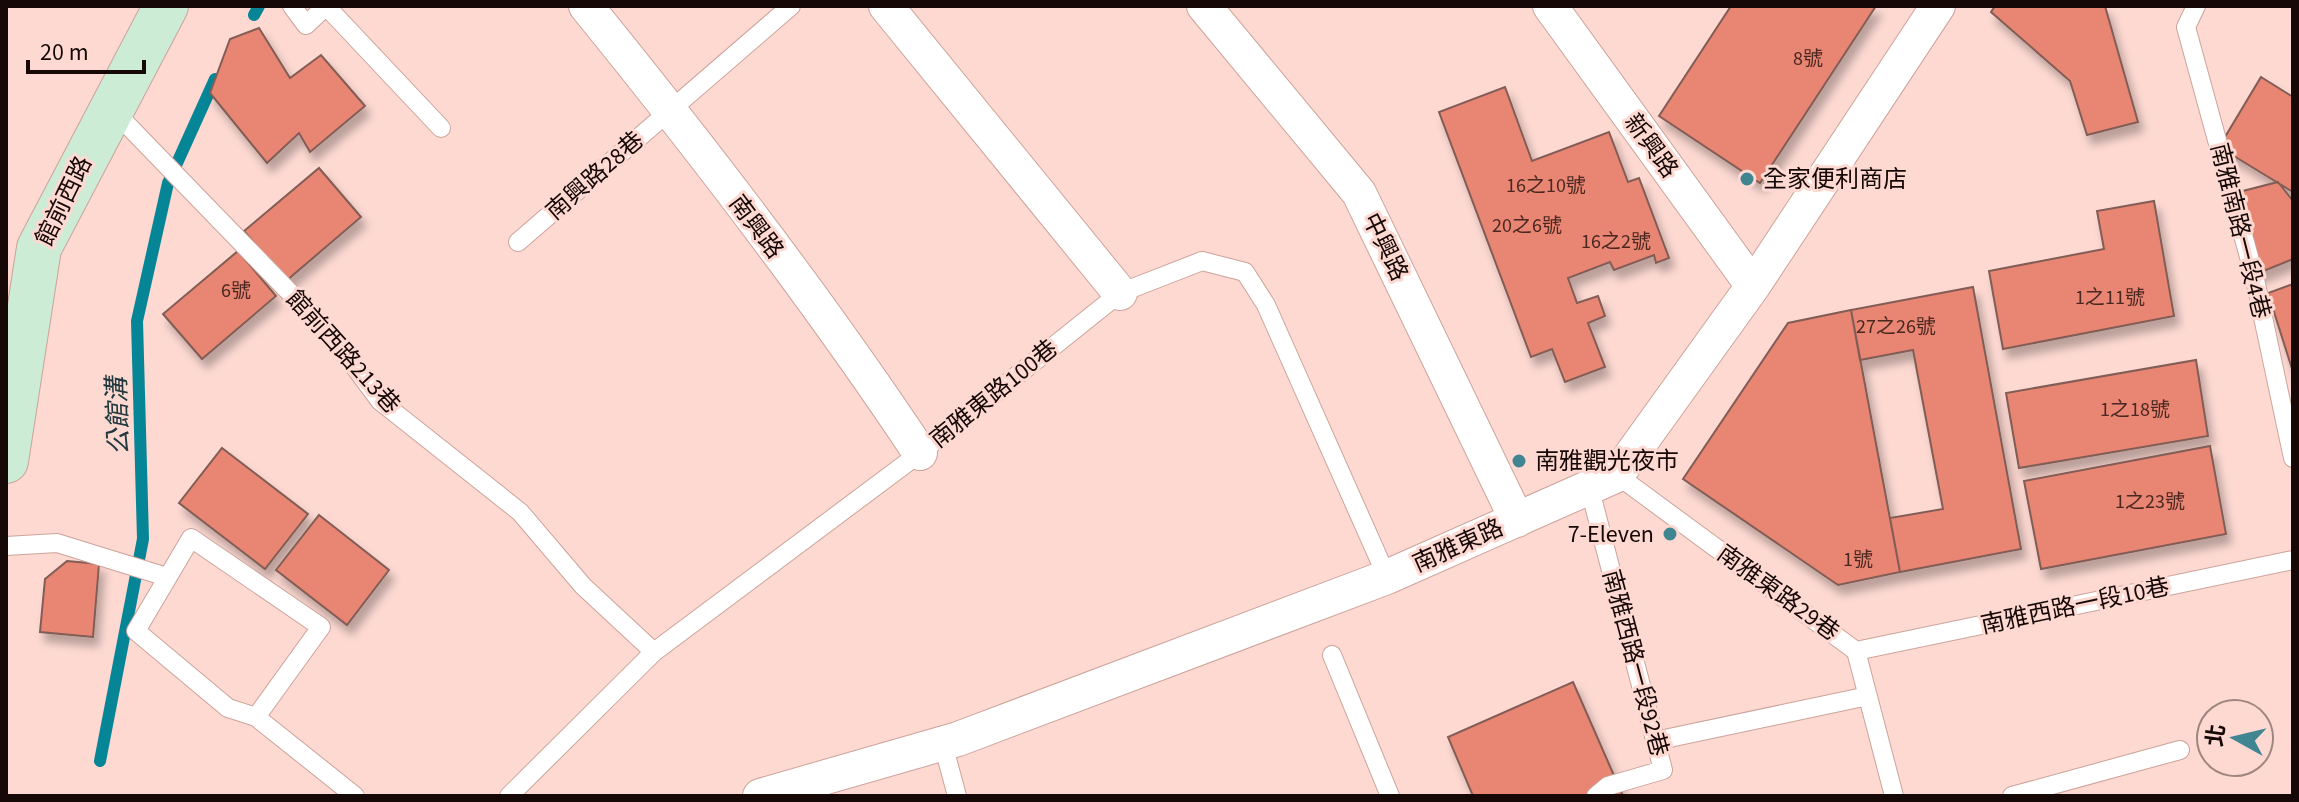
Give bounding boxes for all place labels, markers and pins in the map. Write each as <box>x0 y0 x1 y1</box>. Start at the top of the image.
place label: 全家便利商店 <box>1763 162 1907 197</box>
marker: 全家便利商店 <box>1738 170 1756 188</box>
place label: 南雅觀光夜市 <box>1535 444 1679 479</box>
marker: 南雅觀光夜市 <box>1510 452 1528 470</box>
place label: 7-Eleven <box>1568 517 1654 552</box>
marker: 7-Eleven <box>1661 525 1679 543</box>

